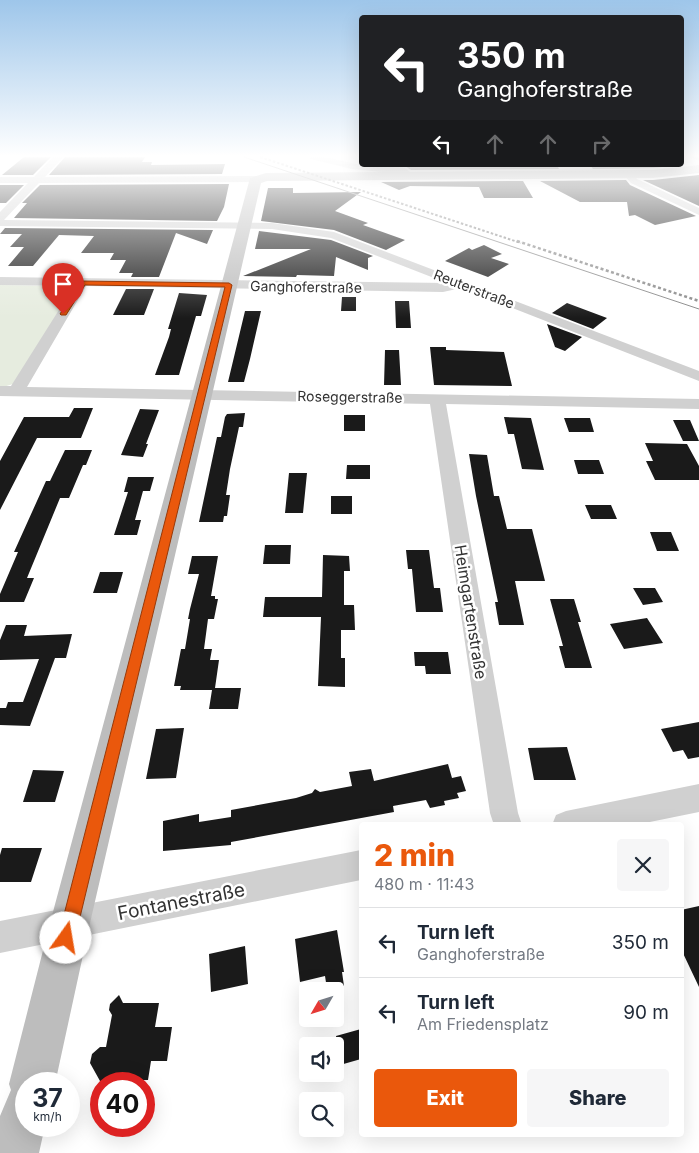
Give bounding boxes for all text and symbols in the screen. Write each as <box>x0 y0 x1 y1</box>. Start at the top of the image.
text: 350 m <box>457 34 566 76</box>
icon: left <box>374 35 439 100</box>
text: Ganghoferstraße <box>457 76 633 102</box>
icon: left <box>428 130 456 158</box>
icon: ahead <box>481 130 509 158</box>
icon: ahead <box>534 130 562 158</box>
icon: right <box>587 130 615 158</box>
pin <box>42 263 84 314</box>
street label: Reuterstraße <box>431 265 517 312</box>
icon: arrive <box>49 270 77 298</box>
street label: Ganghoferstraße <box>250 277 362 296</box>
street label: Roseggerstraße <box>297 387 403 406</box>
street label: Heimgartenstraße <box>450 543 492 681</box>
text: 2 min <box>374 837 455 873</box>
button: close <box>617 839 669 891</box>
text: 480 m · 11:43 <box>374 874 474 894</box>
street label: Fontanestraße <box>115 878 247 925</box>
position arrow <box>39 911 91 963</box>
text: Turn left <box>417 921 495 944</box>
icon: left <box>374 929 402 957</box>
text: 350 m <box>612 931 669 954</box>
text: Ganghoferstraße <box>417 944 545 964</box>
north arrow <box>299 982 344 1028</box>
map controls <box>299 982 344 1137</box>
text: Turn left <box>417 991 495 1014</box>
icon: left <box>374 999 402 1027</box>
text: 90 m <box>623 1001 669 1024</box>
text: Am Friedensplatz <box>417 1014 549 1034</box>
button: sound <box>299 1037 344 1082</box>
button: Exit <box>374 1069 517 1127</box>
button: Share <box>527 1069 669 1127</box>
speed limit sign: 40 <box>90 1072 155 1137</box>
text: 37 <box>32 1083 63 1113</box>
button: search <box>299 1092 344 1137</box>
text: km/h <box>33 1109 62 1124</box>

